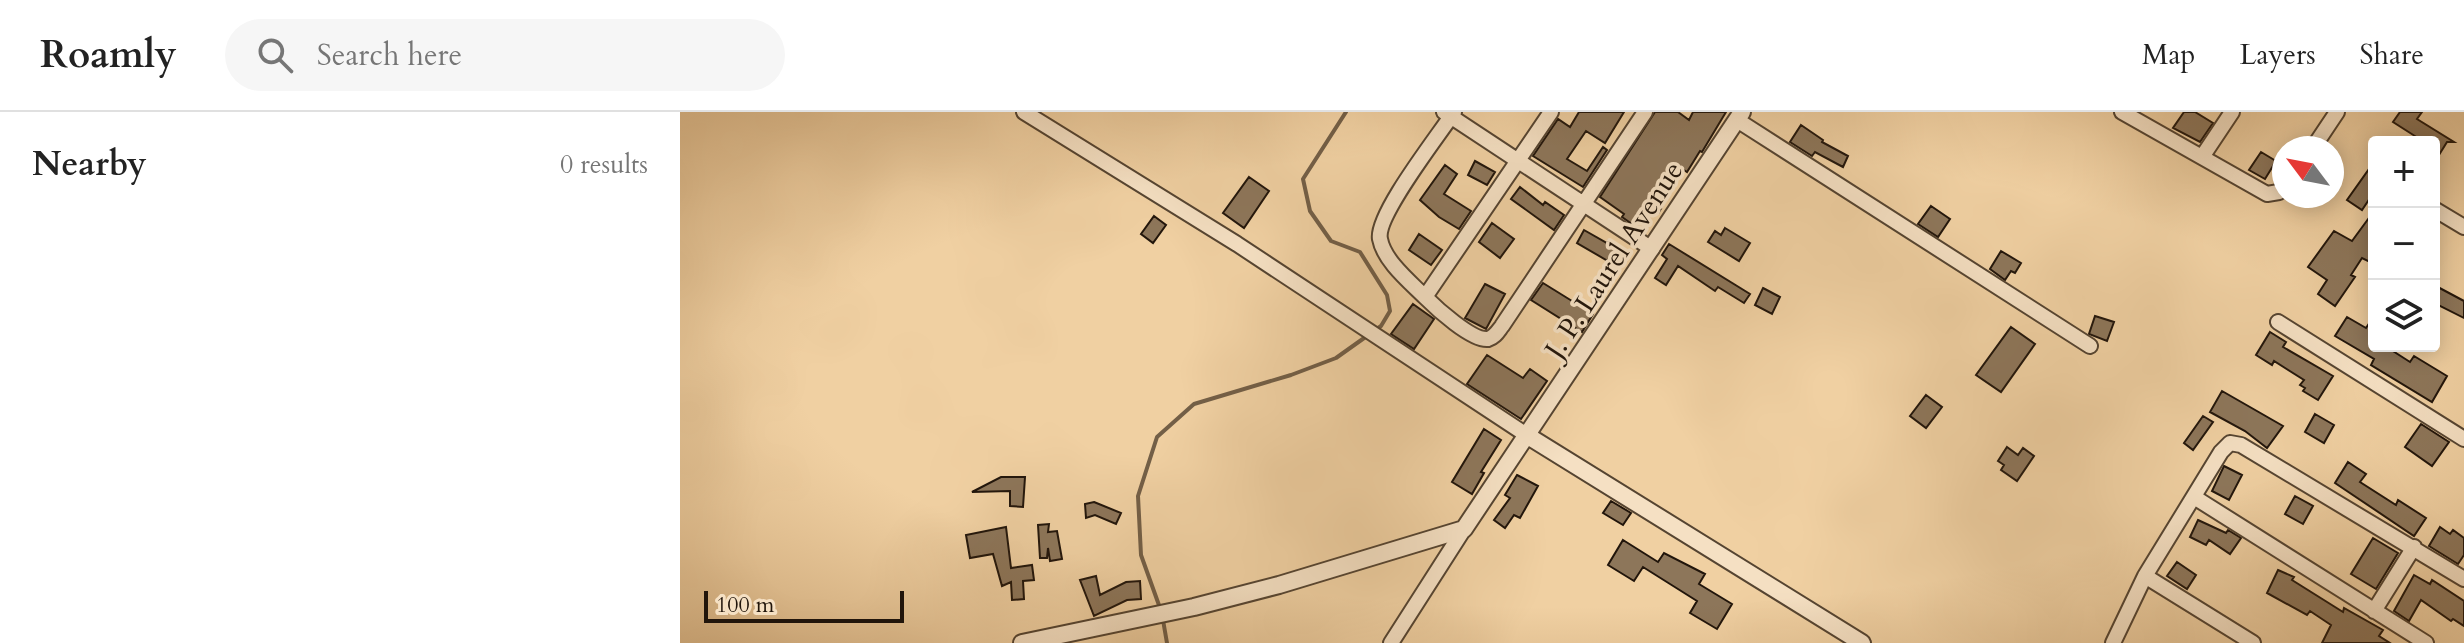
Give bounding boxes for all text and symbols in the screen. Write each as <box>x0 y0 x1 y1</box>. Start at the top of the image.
search box <box>225 19 785 91</box>
text: Roamly <box>40 29 177 81</box>
icon: search <box>253 33 297 77</box>
text: Search here <box>317 35 462 76</box>
text: Map <box>2142 36 2195 74</box>
text: Layers <box>2239 36 2316 74</box>
text: Share <box>2360 36 2424 74</box>
north arrow <box>2272 136 2344 208</box>
map controls <box>2368 136 2440 352</box>
button: + <box>2368 136 2440 208</box>
text: Nearby <box>32 141 147 187</box>
text: 0 results <box>560 147 648 182</box>
street label: J. P. Laurel Avenue <box>1534 154 1692 369</box>
button: − <box>2368 208 2440 280</box>
button: layers <box>2368 280 2440 352</box>
scale bar <box>704 587 904 623</box>
text: 100 m <box>716 590 774 620</box>

